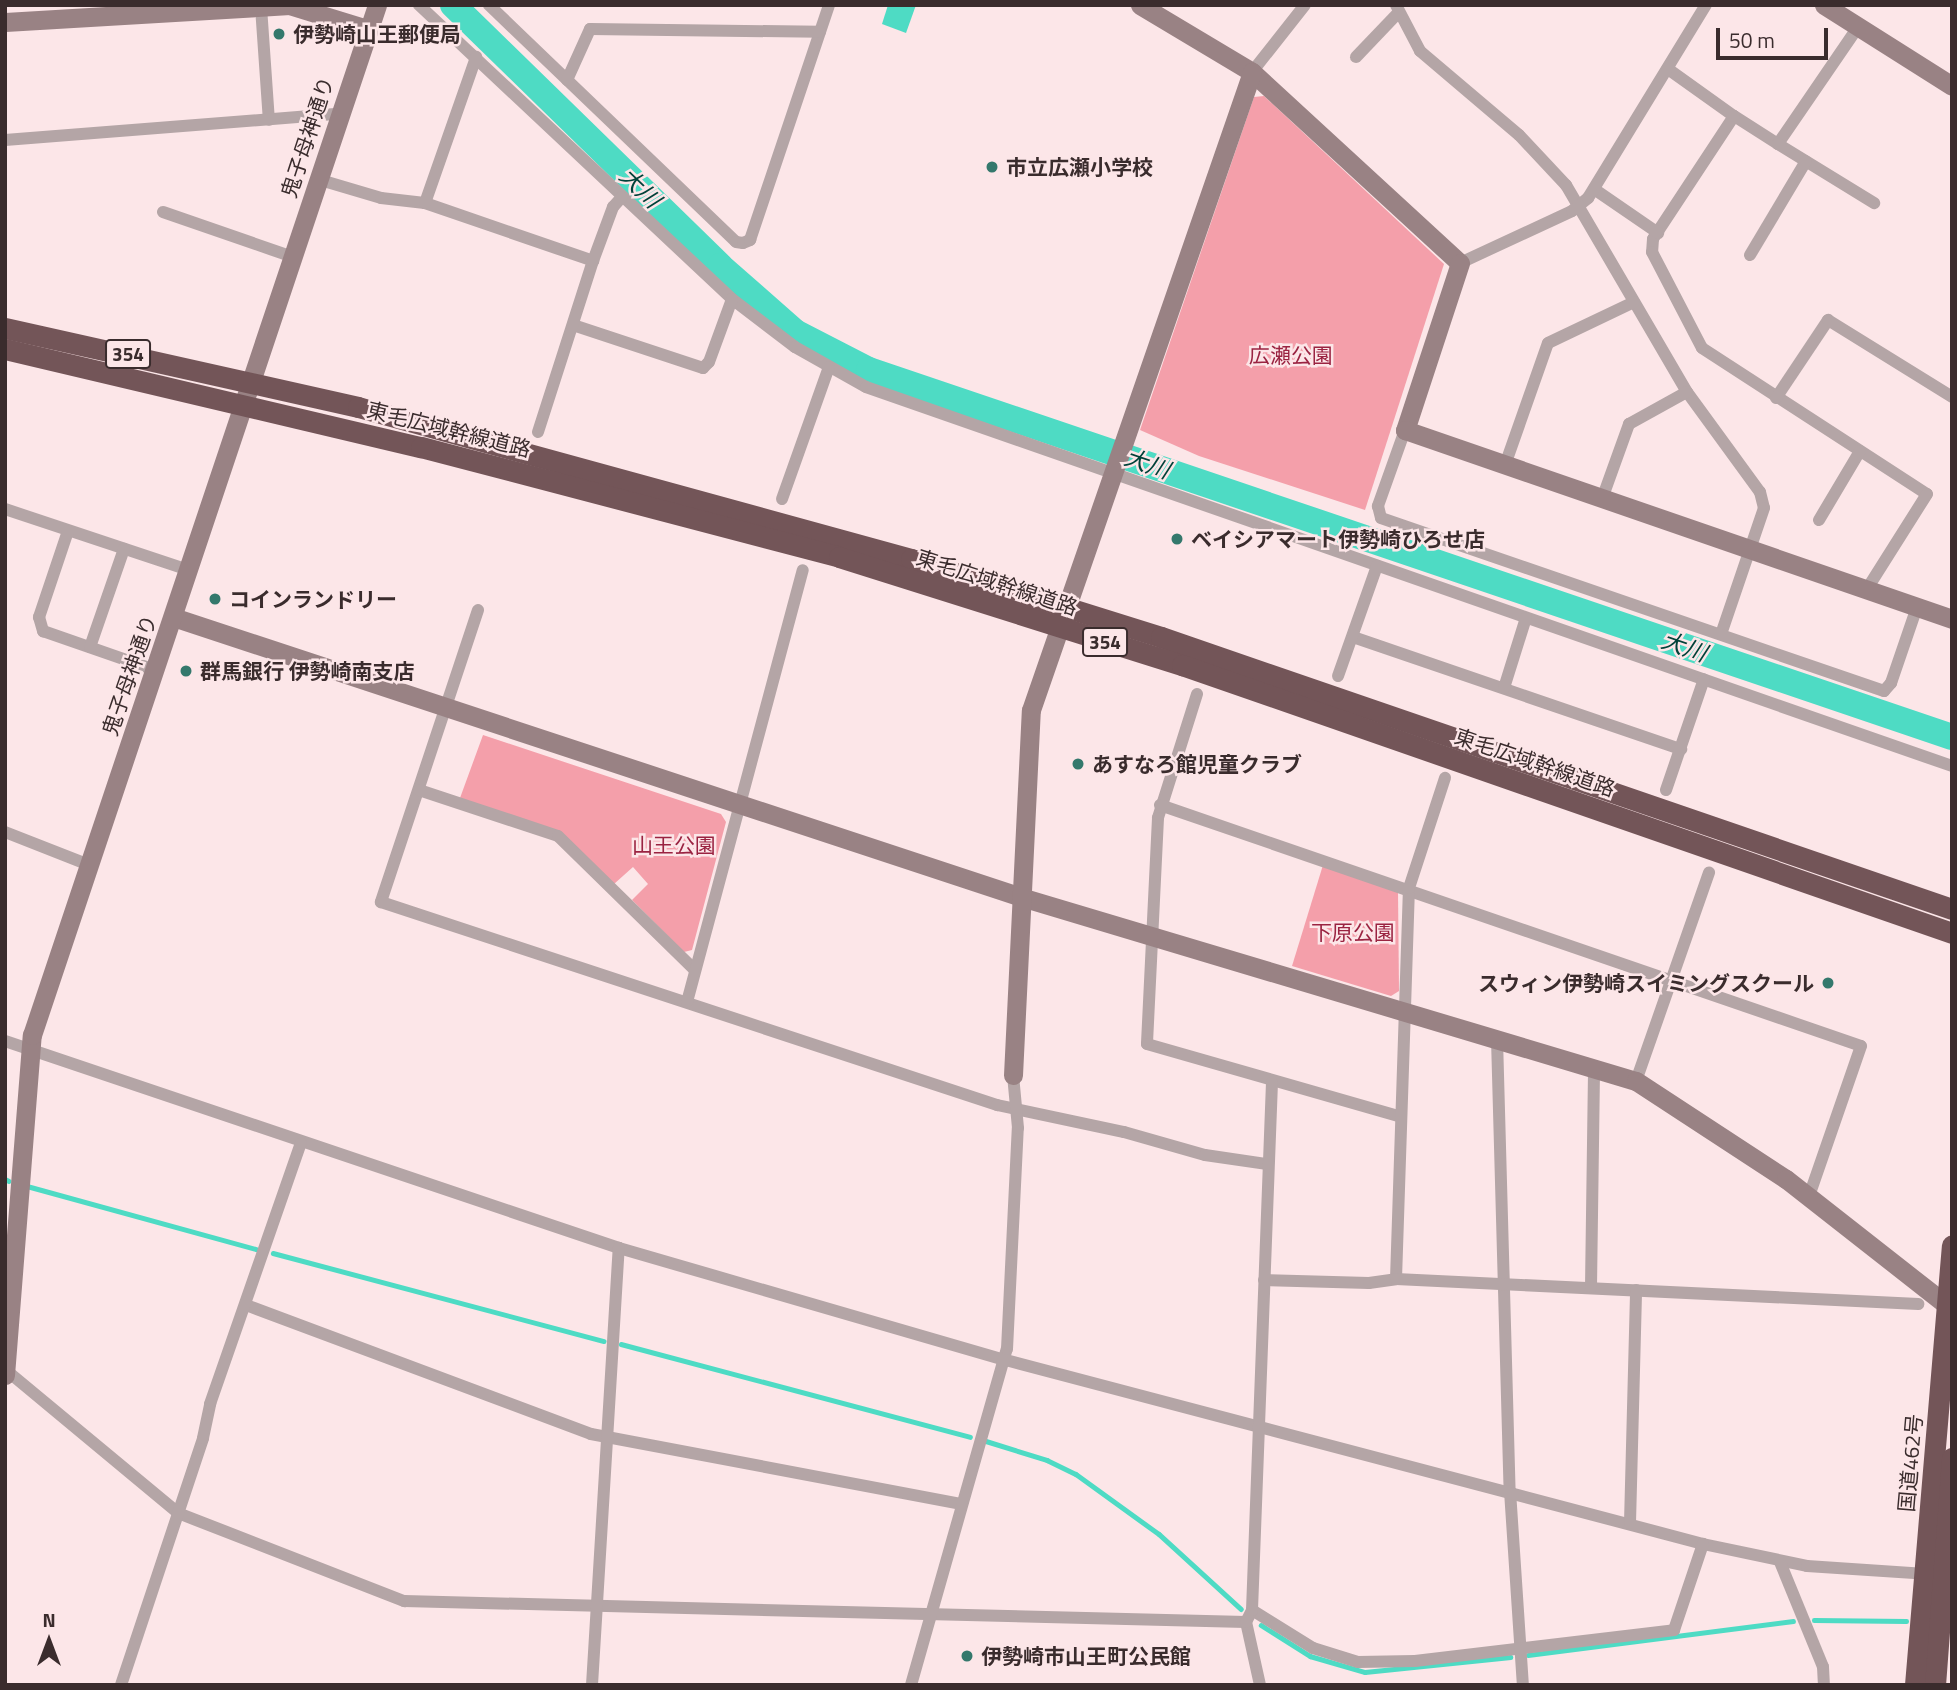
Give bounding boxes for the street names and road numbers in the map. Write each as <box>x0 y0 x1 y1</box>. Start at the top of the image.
street label: 鬼子母神通り <box>276 73 338 201</box>
road number: 354 <box>104 338 152 370</box>
street label: 東毛広域幹線道路 <box>364 396 534 462</box>
street label: 東毛広域幹線道路 <box>913 544 1081 620</box>
street label: 鬼子母神通り <box>97 611 161 739</box>
road number: 354 <box>1080 626 1130 657</box>
street label: 東毛広域幹線道路 <box>1451 723 1619 801</box>
street label: 国道462号 <box>1893 1413 1927 1513</box>

